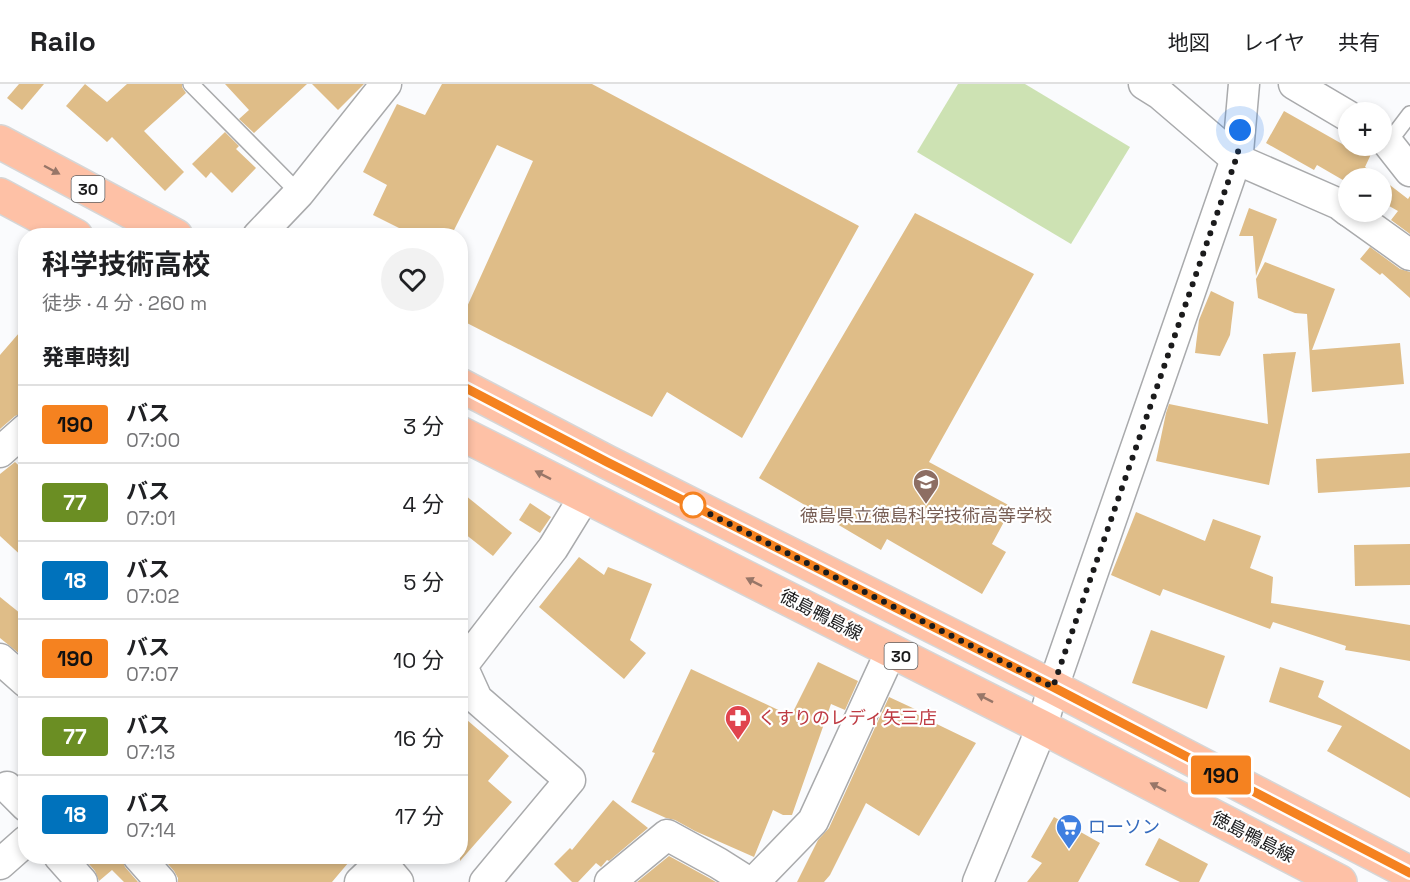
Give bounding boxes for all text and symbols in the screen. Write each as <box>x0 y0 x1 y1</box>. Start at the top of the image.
text: Railo <box>30 23 96 59</box>
text: 地図 <box>1168 29 1210 56</box>
text: レイヤ <box>1243 29 1305 56</box>
text: 共有 <box>1338 29 1380 56</box>
map controls <box>1338 102 1392 222</box>
button: + <box>1338 102 1392 156</box>
your location <box>1225 115 1255 145</box>
one-way arrow <box>43 165 60 175</box>
button: − <box>1338 168 1392 222</box>
road number: 30 <box>72 176 104 202</box>
text: 科学技術高校 <box>42 246 210 282</box>
button: heart <box>381 248 444 311</box>
text: 徒歩 · 4 分 · 260 m <box>42 290 207 316</box>
text: 発車時刻 <box>42 343 130 371</box>
text: バス <box>126 399 170 427</box>
text: 190 <box>57 411 93 438</box>
text: 3 分 <box>403 412 444 440</box>
text: 07:00 <box>126 427 180 453</box>
school or university icon: 徳島県立徳島科学技術高等学校 <box>911 467 941 505</box>
one-way arrow <box>534 470 551 480</box>
text: バス <box>126 477 170 505</box>
text: 77 <box>63 489 87 516</box>
text: 4 分 <box>403 490 444 518</box>
unlabelled marker <box>680 492 706 518</box>
place label: 徳島県立徳島科学技術高等学校 <box>800 504 1052 527</box>
text: 07:01 <box>126 505 176 531</box>
text: バス <box>126 555 170 583</box>
text: 18 <box>64 567 86 594</box>
text: 5 分 <box>403 568 444 596</box>
one-way arrow <box>746 577 763 586</box>
text: 07:02 <box>126 583 180 609</box>
street label: 徳島鴨島線 <box>776 584 867 645</box>
text: バス <box>126 633 170 661</box>
road number: 30 <box>884 643 918 669</box>
text: 190 <box>57 645 93 672</box>
text: 10 分 <box>393 646 444 674</box>
text: 07:07 <box>126 661 179 687</box>
one-way arrow <box>976 693 993 703</box>
pharmacy icon: くすりのレディ矢三店 <box>723 703 753 741</box>
place label: くすりのレディ矢三店 <box>758 706 937 729</box>
text: バス <box>126 711 170 739</box>
text: 77 <box>63 723 87 750</box>
text: 16 分 <box>394 724 444 752</box>
text: 07:13 <box>126 739 175 765</box>
line badge: 190 <box>1186 756 1256 794</box>
text: 190 <box>1203 762 1239 789</box>
one-way arrow <box>1149 782 1166 792</box>
text: バス <box>126 789 170 817</box>
text: 18 <box>64 801 86 828</box>
text: 17 分 <box>395 802 444 830</box>
street label: 徳島鴨島線 <box>1208 806 1299 867</box>
supermarket icon: ローソン <box>1054 812 1084 850</box>
place label: ローソン <box>1088 815 1160 838</box>
text: 07:14 <box>126 817 176 843</box>

